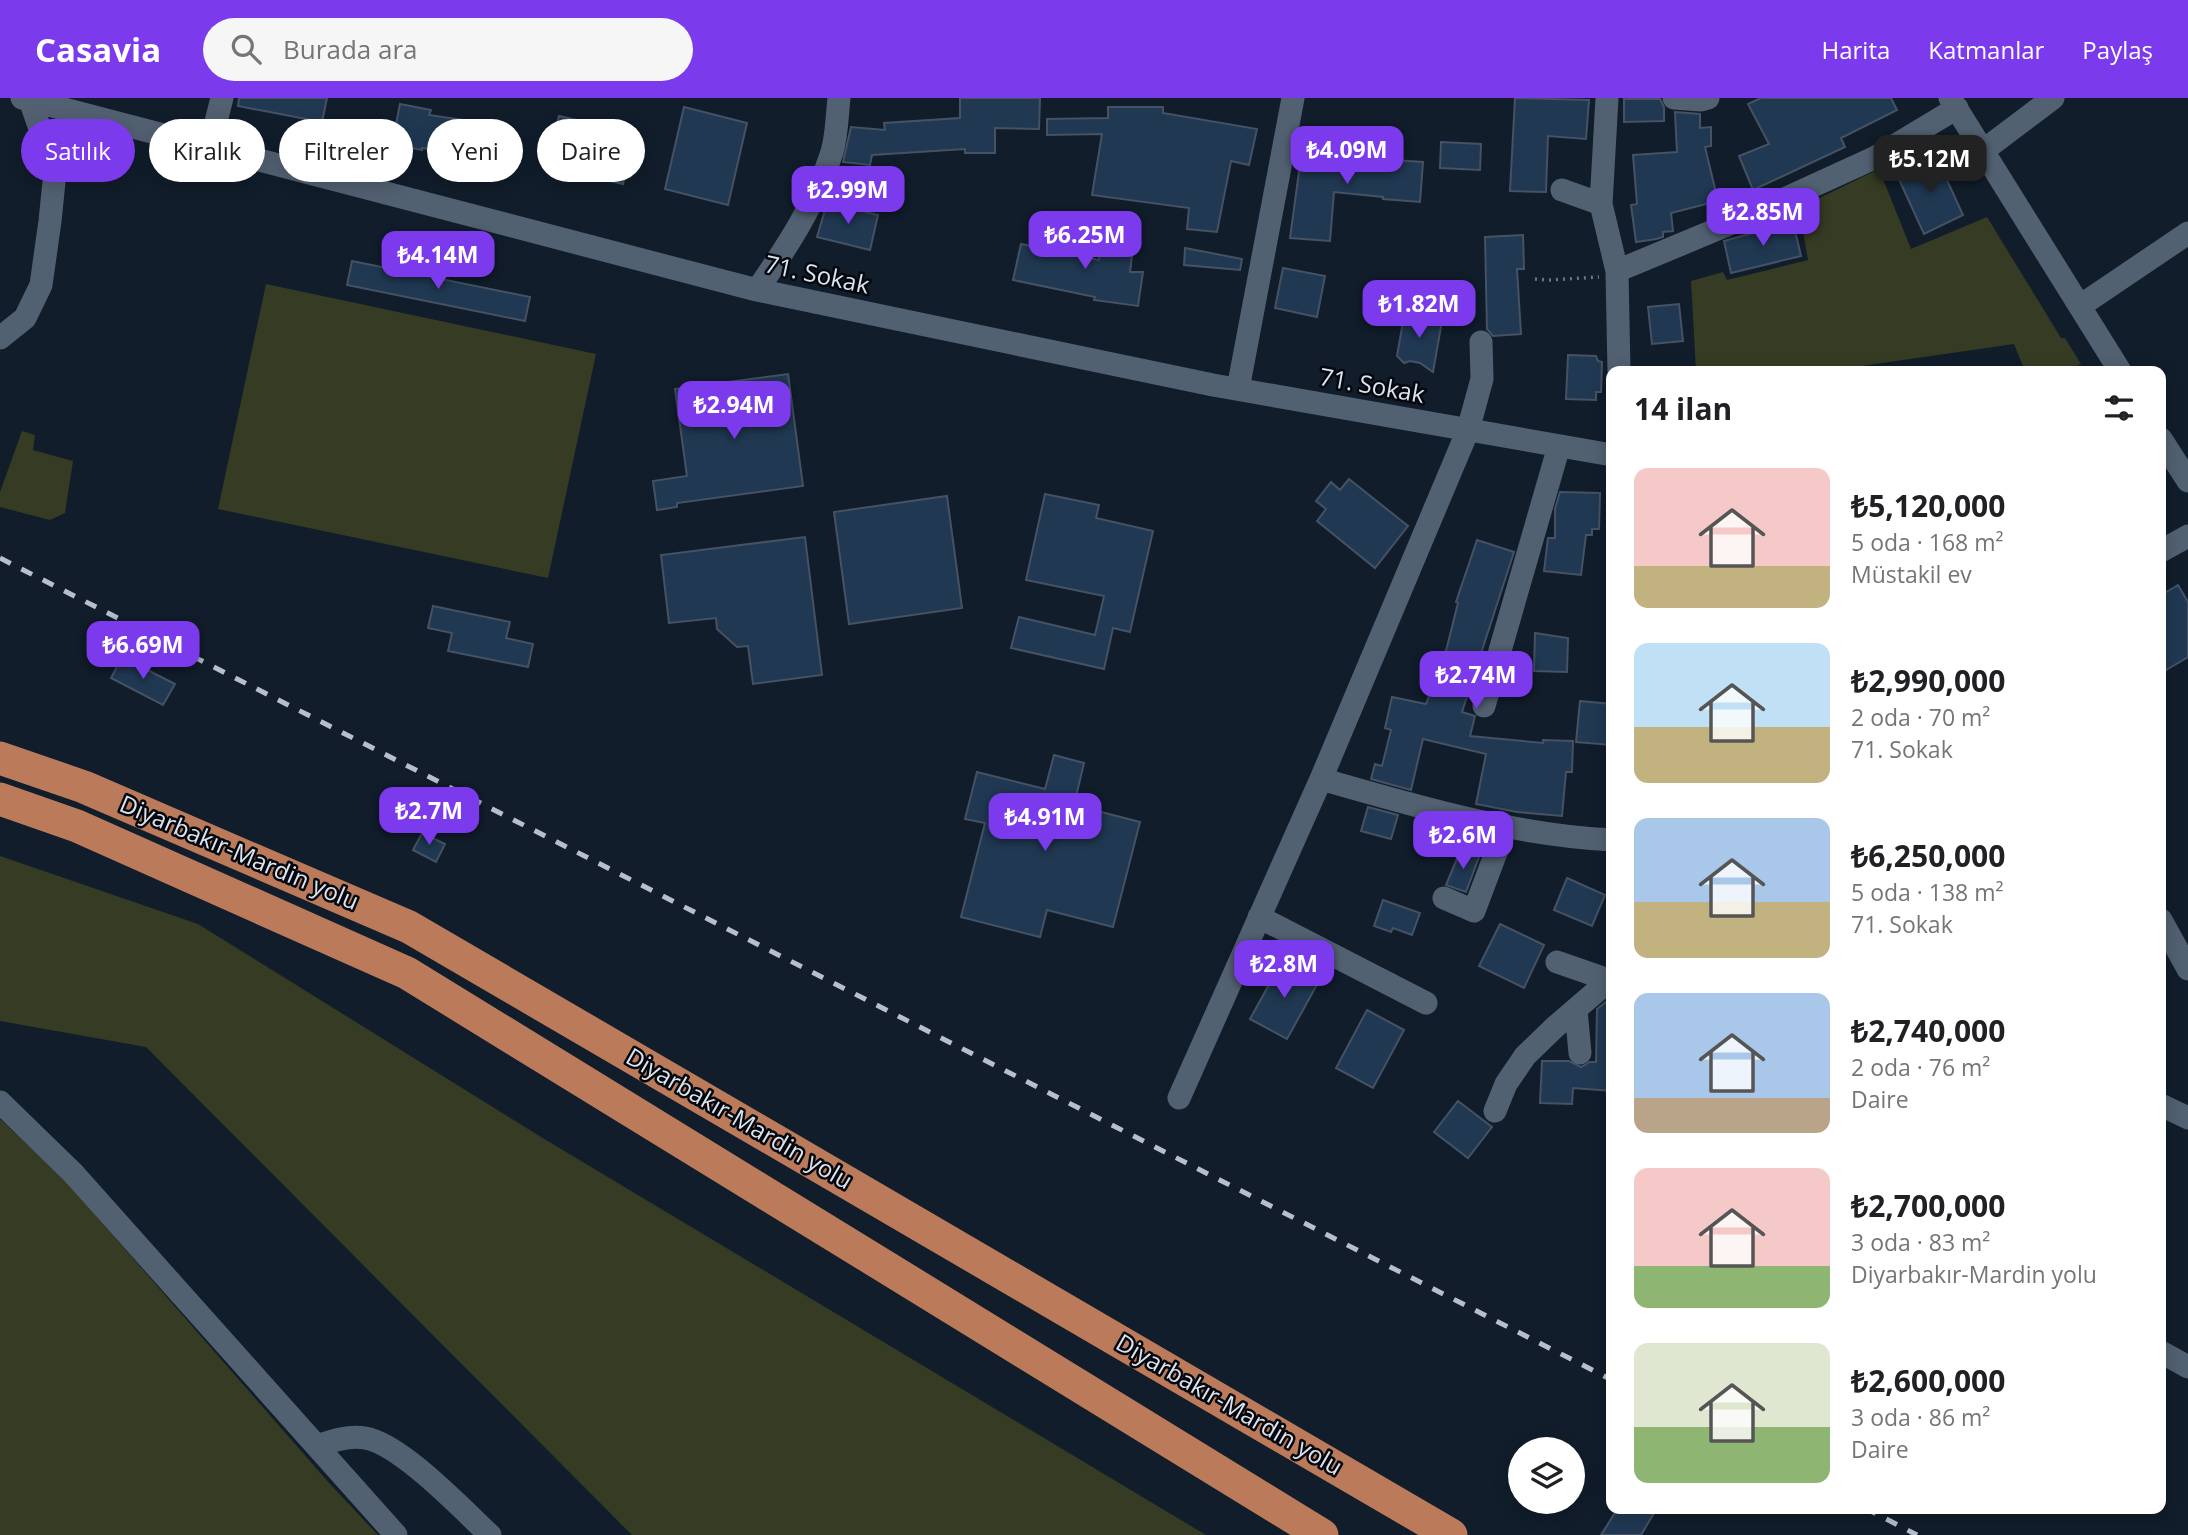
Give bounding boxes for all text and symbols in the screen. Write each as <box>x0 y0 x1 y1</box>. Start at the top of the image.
search box <box>203 18 693 81</box>
text: Casavia <box>35 27 161 72</box>
icon: search <box>227 30 265 68</box>
text: Burada ara <box>283 31 418 67</box>
text: Harita <box>1822 33 1890 66</box>
text: Katmanlar <box>1928 33 2044 66</box>
text: Paylaş <box>2082 33 2153 66</box>
chip: Satılık <box>21 119 135 182</box>
chip: Kiralık <box>149 119 265 182</box>
chip: Filtreler <box>279 119 413 182</box>
chip: Yeni <box>427 119 523 182</box>
chip: Daire <box>537 119 645 182</box>
pin: ₺4.09M <box>1290 126 1404 186</box>
text: ₺4.09M <box>1307 133 1387 165</box>
pin: ₺5.12M <box>1873 136 1987 195</box>
text: ₺5.12M <box>1890 142 1970 174</box>
pin: ₺2.99M <box>791 166 905 226</box>
text: ₺2.99M <box>808 173 888 205</box>
pin: ₺2.85M <box>1706 188 1820 248</box>
text: ₺2.85M <box>1723 195 1803 227</box>
pin: ₺6.25M <box>1028 212 1142 271</box>
text: ₺6.25M <box>1045 218 1125 250</box>
pin: ₺4.14M <box>381 232 495 291</box>
text: ₺4.14M <box>398 238 478 270</box>
street label: 71. Sokak <box>762 246 873 301</box>
pin: ₺1.82M <box>1362 280 1476 340</box>
text: ₺1.82M <box>1379 287 1459 319</box>
street label: 71. Sokak <box>1317 359 1428 410</box>
pin: ₺2.94M <box>677 382 791 441</box>
text: ₺2.94M <box>694 388 774 420</box>
text: 14 ilan <box>1634 388 1732 429</box>
icon: filters <box>2100 389 2138 427</box>
text: ₺5,120,000 <box>1851 485 2005 526</box>
icon: home <box>1690 496 1774 580</box>
text: 5 oda · 168 m² <box>1851 526 2004 558</box>
text: Müstakil ev <box>1851 558 1972 590</box>
pin: ₺6.69M <box>86 622 200 681</box>
text: ₺6.69M <box>103 628 183 660</box>
pin: ₺2.74M <box>1419 652 1533 711</box>
text: ₺2.74M <box>1436 658 1516 690</box>
text: ₺2,990,000 <box>1851 660 2005 701</box>
icon: home <box>1690 671 1774 755</box>
text: 2 oda · 70 m² <box>1851 701 1990 733</box>
text: 71. Sokak <box>1851 733 1953 765</box>
street label: Diyarbakır-Mardin yolu <box>115 786 364 917</box>
pin: ₺2.7M <box>380 788 478 847</box>
text: ₺2.7M <box>395 794 463 826</box>
pin: ₺4.91M <box>988 794 1102 853</box>
text: ₺4.91M <box>1005 800 1085 832</box>
pin: ₺2.6M <box>1414 812 1512 871</box>
text: ₺2.6M <box>1429 818 1497 850</box>
text: ₺6,250,000 <box>1851 835 2005 876</box>
icon: home <box>1690 846 1774 930</box>
text: 5 oda · 138 m² <box>1851 876 2004 908</box>
text: 71. Sokak <box>1851 908 1953 940</box>
pin: ₺2.8M <box>1235 940 1333 1000</box>
text: ₺2.8M <box>1250 947 1318 979</box>
text: ₺2,740,000 <box>1851 1010 2005 1051</box>
icon: home <box>1690 1021 1774 1105</box>
street label: Diyarbakır-Mardin yolu <box>620 1039 859 1196</box>
text: 2 oda · 76 m² <box>1851 1051 1990 1083</box>
text: Daire <box>1851 1083 1909 1115</box>
text: ₺2,700,000 <box>1851 1185 2005 1226</box>
icon: home <box>1690 1196 1774 1280</box>
text: 3 oda · 83 m² <box>1851 1226 1990 1258</box>
text: Diyarbakır-Mardin yolu <box>1851 1258 2097 1290</box>
street label: Diyarbakır-Mardin yolu <box>1110 1325 1349 1482</box>
text: ₺2,600,000 <box>1851 1360 2005 1401</box>
icon: home <box>1690 1371 1774 1455</box>
text: 3 oda · 86 m² <box>1851 1401 1990 1433</box>
text: Daire <box>1851 1433 1909 1465</box>
map controls <box>1508 1437 1585 1514</box>
button: layers <box>1508 1437 1585 1514</box>

